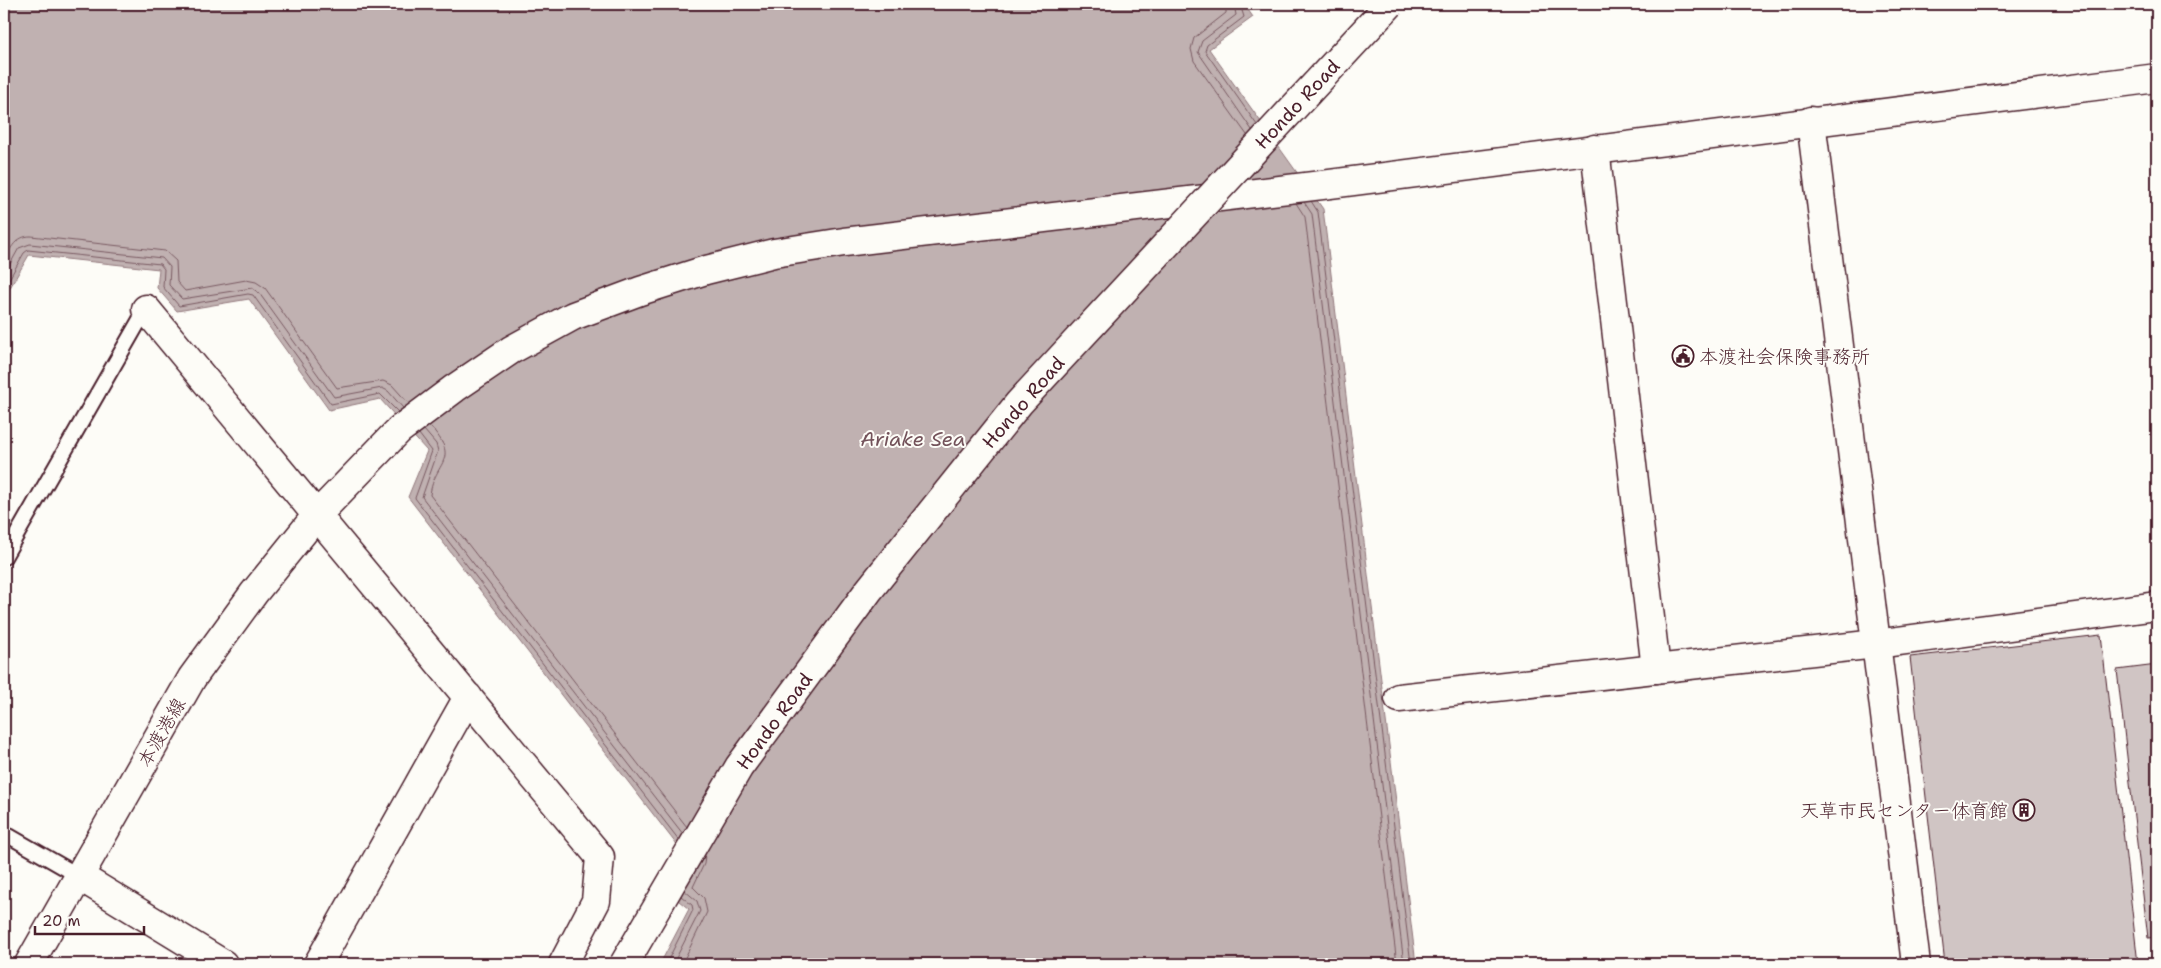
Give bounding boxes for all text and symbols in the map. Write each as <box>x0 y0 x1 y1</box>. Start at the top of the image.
street label: Hondo Road <box>1249 54 1345 155</box>
public building icon: 本渡社会保険事務所 <box>1671 344 1695 368</box>
place label: 本渡社会保険事務所 <box>1699 344 1870 369</box>
street label: Hondo Road <box>976 351 1070 454</box>
water label: Ariake Sea <box>861 426 965 452</box>
street label: Hondo Road <box>731 668 818 775</box>
street label: 本渡港線 <box>132 693 191 771</box>
place label: 天草市民センター体育館 <box>1800 798 2008 823</box>
building icon: 天草市民センター体育館 <box>2012 798 2036 822</box>
scale bar <box>35 903 144 935</box>
text: 20 m <box>42 911 81 931</box>

